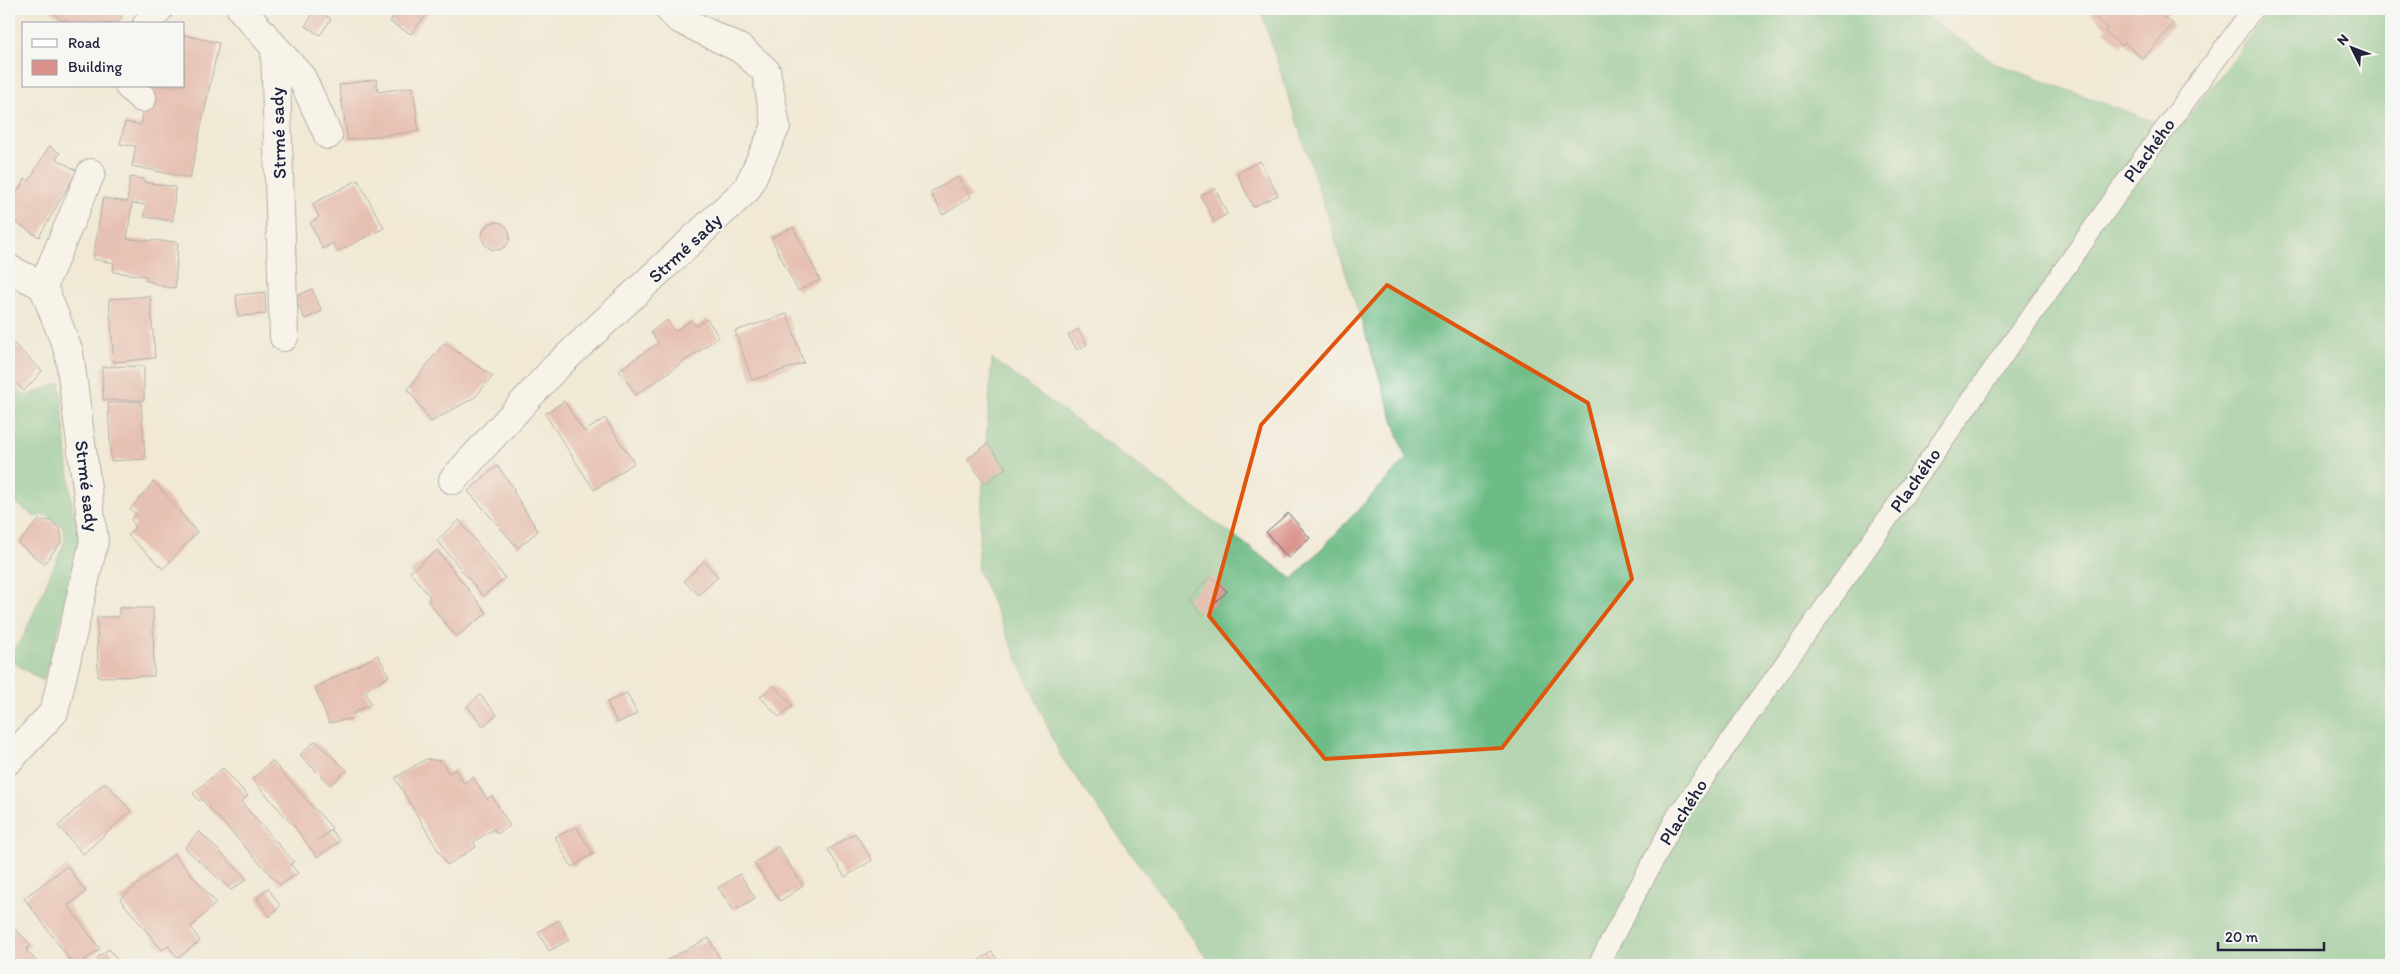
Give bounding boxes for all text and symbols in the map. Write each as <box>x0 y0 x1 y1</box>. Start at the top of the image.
legend <box>22 22 185 88</box>
north arrow <box>2328 22 2378 72</box>
text: N <box>2333 30 2352 49</box>
text: Road <box>68 34 101 52</box>
text: Building <box>68 58 122 76</box>
street label: Strmé sady <box>265 87 291 179</box>
street label: Plachého <box>2118 113 2180 187</box>
street label: Strmé sady <box>644 208 726 288</box>
street label: Strmé sady <box>70 439 104 533</box>
street label: Plachého <box>1884 443 1946 517</box>
street label: Plachého <box>1654 775 1712 849</box>
scale bar <box>2218 919 2324 951</box>
text: 20 m <box>2225 928 2259 946</box>

